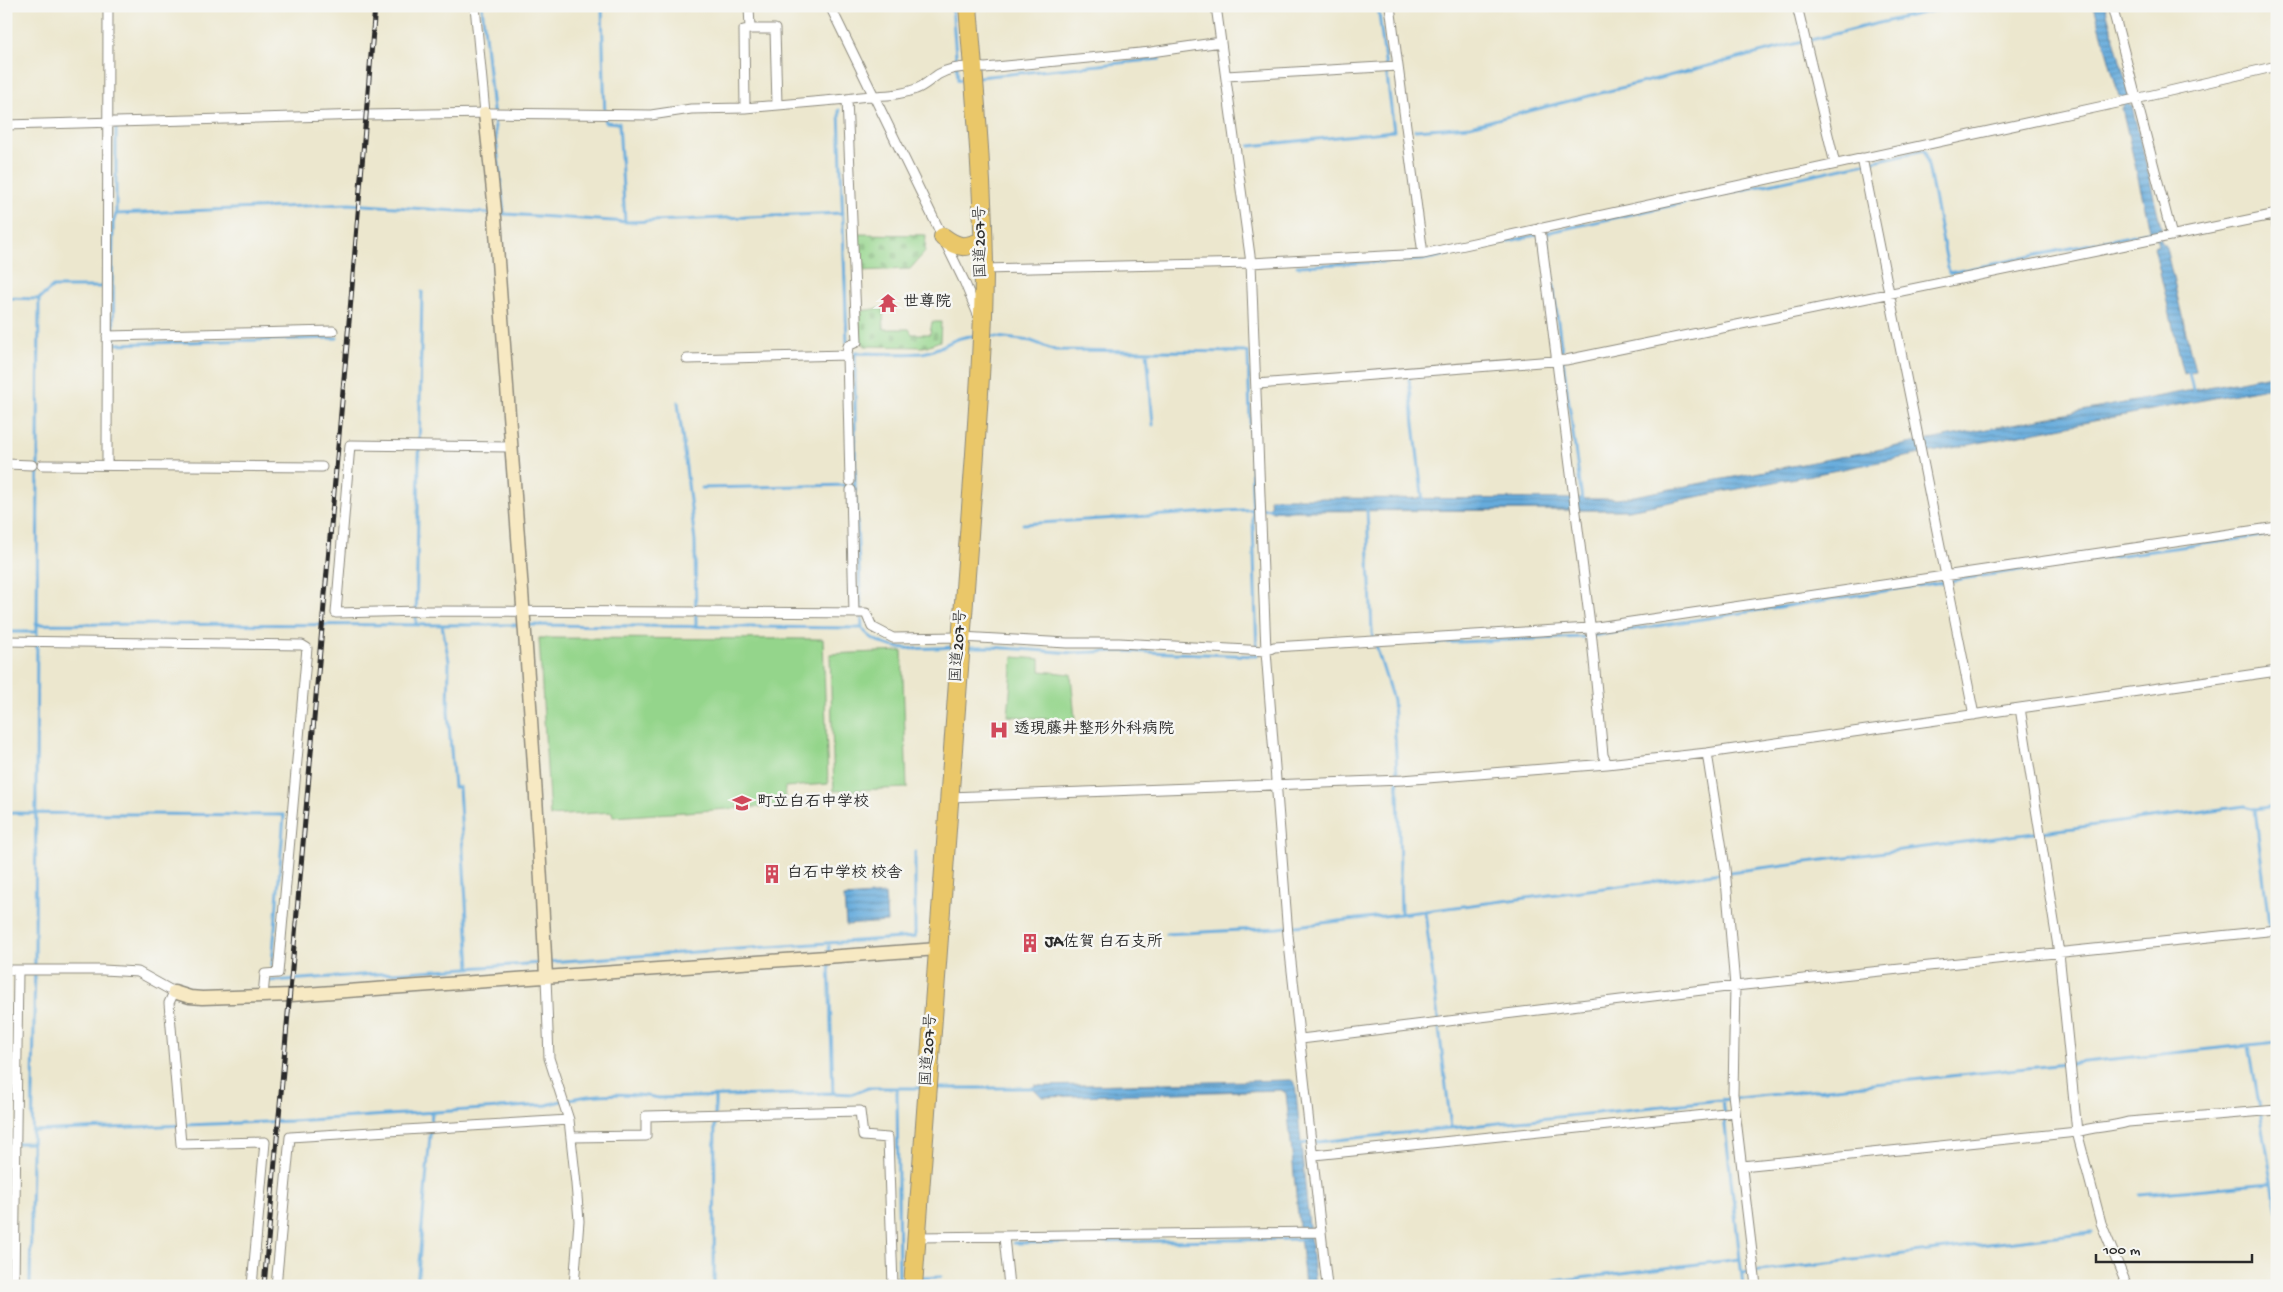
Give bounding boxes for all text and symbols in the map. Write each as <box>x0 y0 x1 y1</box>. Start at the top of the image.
street label: 国道207号 <box>971 205 992 279</box>
temple icon: 世尊院 <box>877 292 899 314</box>
place label: 世尊院 <box>903 292 951 313</box>
street label: 国道207号 <box>947 609 972 683</box>
hospital icon: 透現藤井整形外科病院 <box>988 719 1010 741</box>
place label: 透現藤井整形外科病院 <box>1014 719 1174 740</box>
school or university icon: 町立白石中学校 <box>731 792 753 814</box>
place label: 町立白石中学校 <box>757 792 869 813</box>
building icon: 白石中学校 校舎 <box>761 863 783 885</box>
place label: 白石中学校 校舎 <box>787 863 903 884</box>
building icon: JA佐賀 白石支所 <box>1019 932 1041 954</box>
place label: JA佐賀 白石支所 <box>1044 932 1163 953</box>
street label: 国道207号 <box>917 1013 942 1087</box>
scale bar <box>2096 1232 2252 1264</box>
text: 100 m <box>2102 1242 2141 1260</box>

